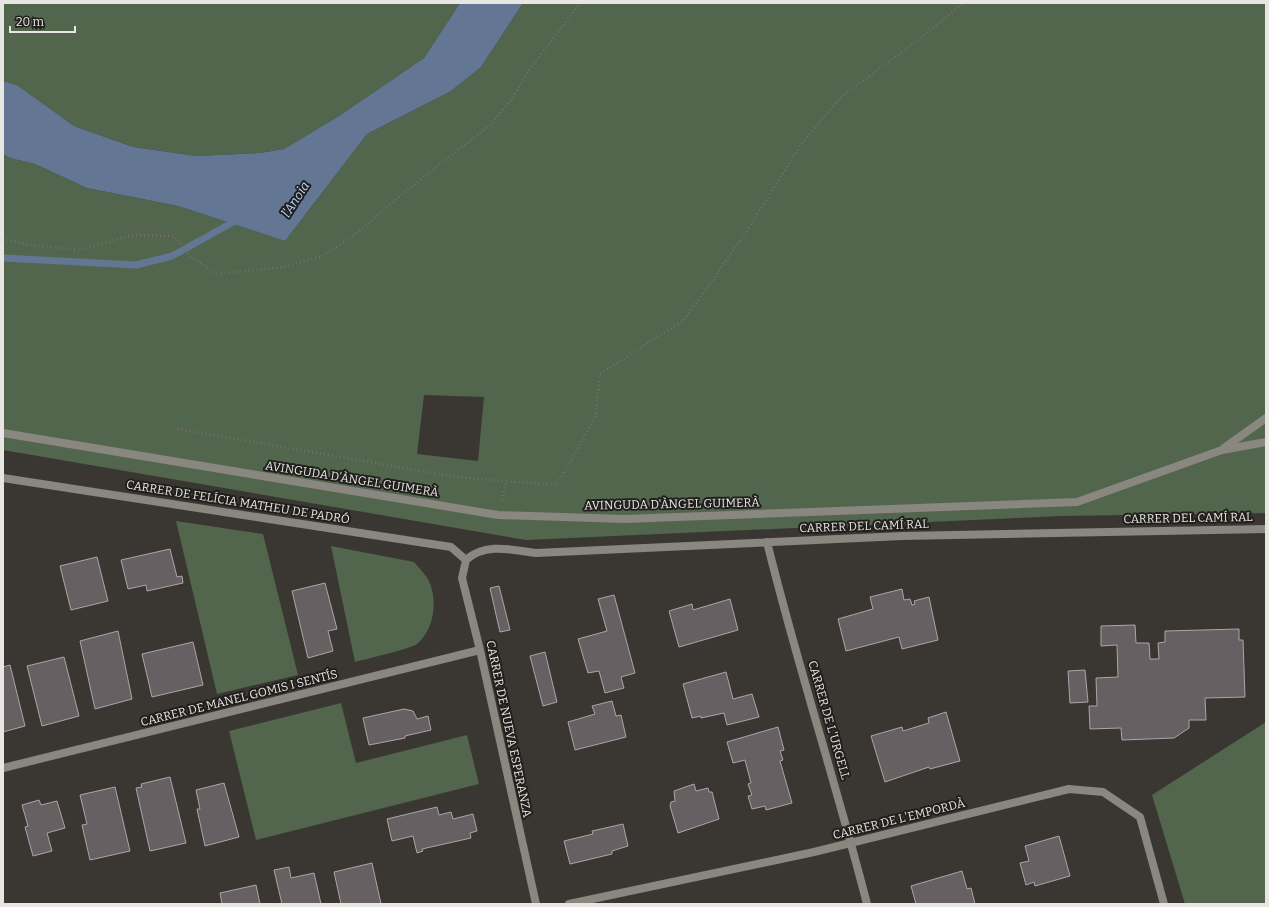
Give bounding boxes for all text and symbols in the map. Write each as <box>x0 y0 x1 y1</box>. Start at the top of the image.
scale bar <box>10 8 75 34</box>
text: 20 m <box>16 15 45 29</box>
water label: l'Anoia <box>278 179 313 220</box>
street label: AVINGUDA D'ÀNGEL GUIMERÀ <box>264 457 440 500</box>
street label: CARRER DE FELÍCIA MATHEU DE PADRÓ <box>125 476 351 527</box>
street label: AVINGUDA D'ÀNGEL GUIMERÀ <box>584 494 760 513</box>
street label: CARRER DEL CAMÍ RAL <box>1123 509 1253 526</box>
street label: CARRER DEL CAMÍ RAL <box>799 516 929 535</box>
street label: CARRER DE NUEVA ESPERANZA <box>483 639 535 819</box>
street label: CARRER DE L'URGELL <box>805 659 853 781</box>
street label: CARRER DE MANEL GOMIS I SENTÍS <box>139 666 339 729</box>
street label: CARRER DE L'EMPORDÀ <box>831 795 967 842</box>

